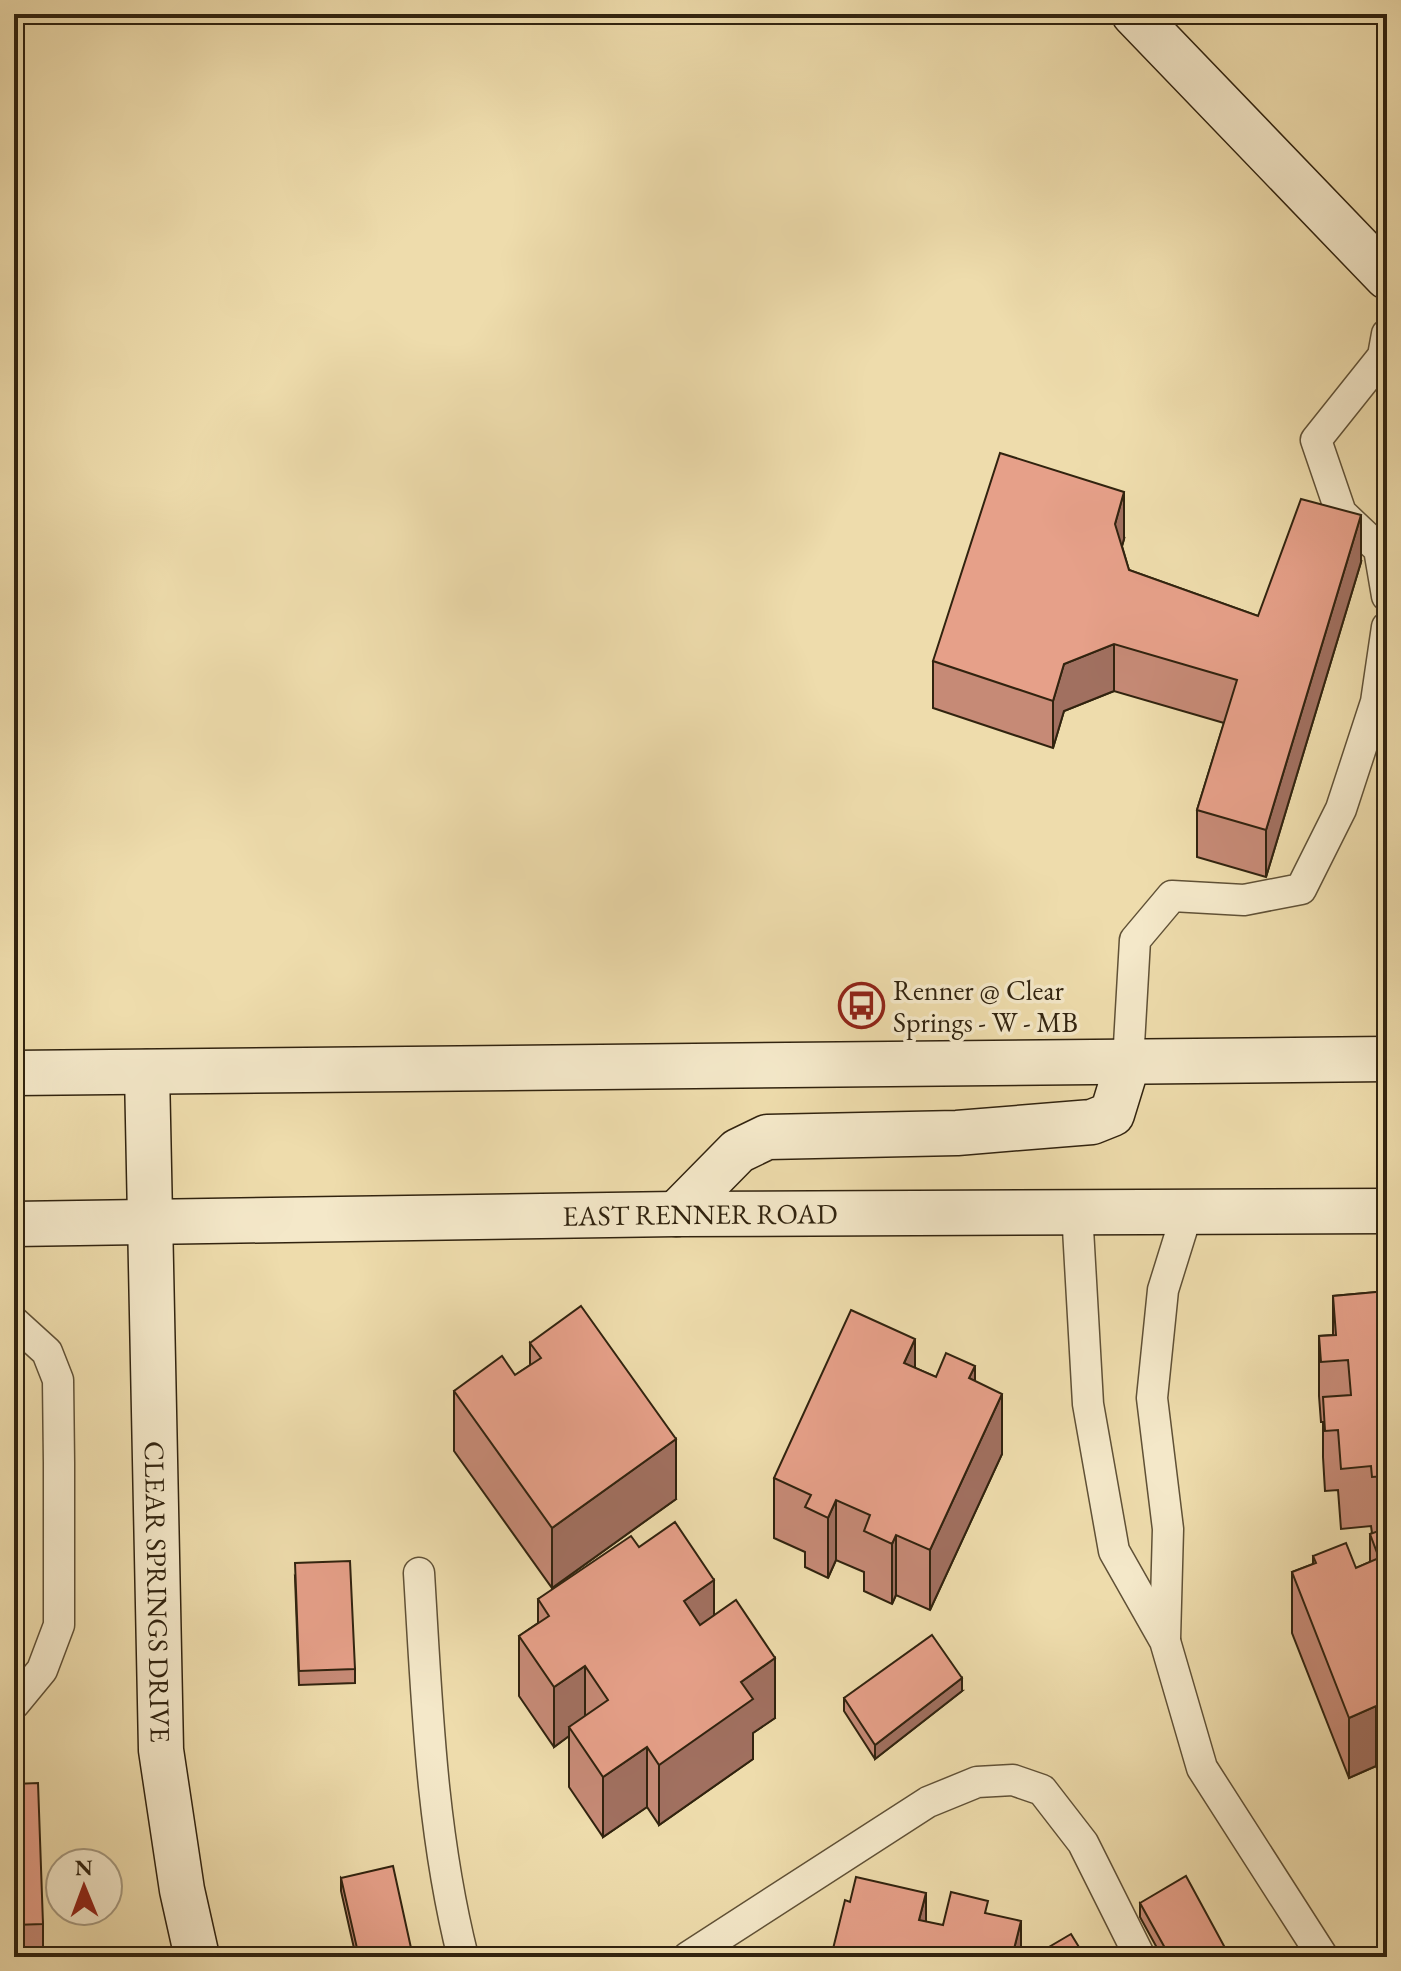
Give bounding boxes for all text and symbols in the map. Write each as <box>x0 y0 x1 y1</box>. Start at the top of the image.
place label: Renner @ Clear Springs - W - MB <box>893 972 1078 1040</box>
bus stop icon: Renner @ Clear Springs - W - MB <box>838 982 886 1030</box>
street label: EAST RENNER ROAD <box>562 1195 838 1234</box>
street label: CLEAR SPRINGS DRIVE <box>137 1441 179 1743</box>
north arrow <box>44 1847 124 1927</box>
text: N <box>75 1853 93 1882</box>

